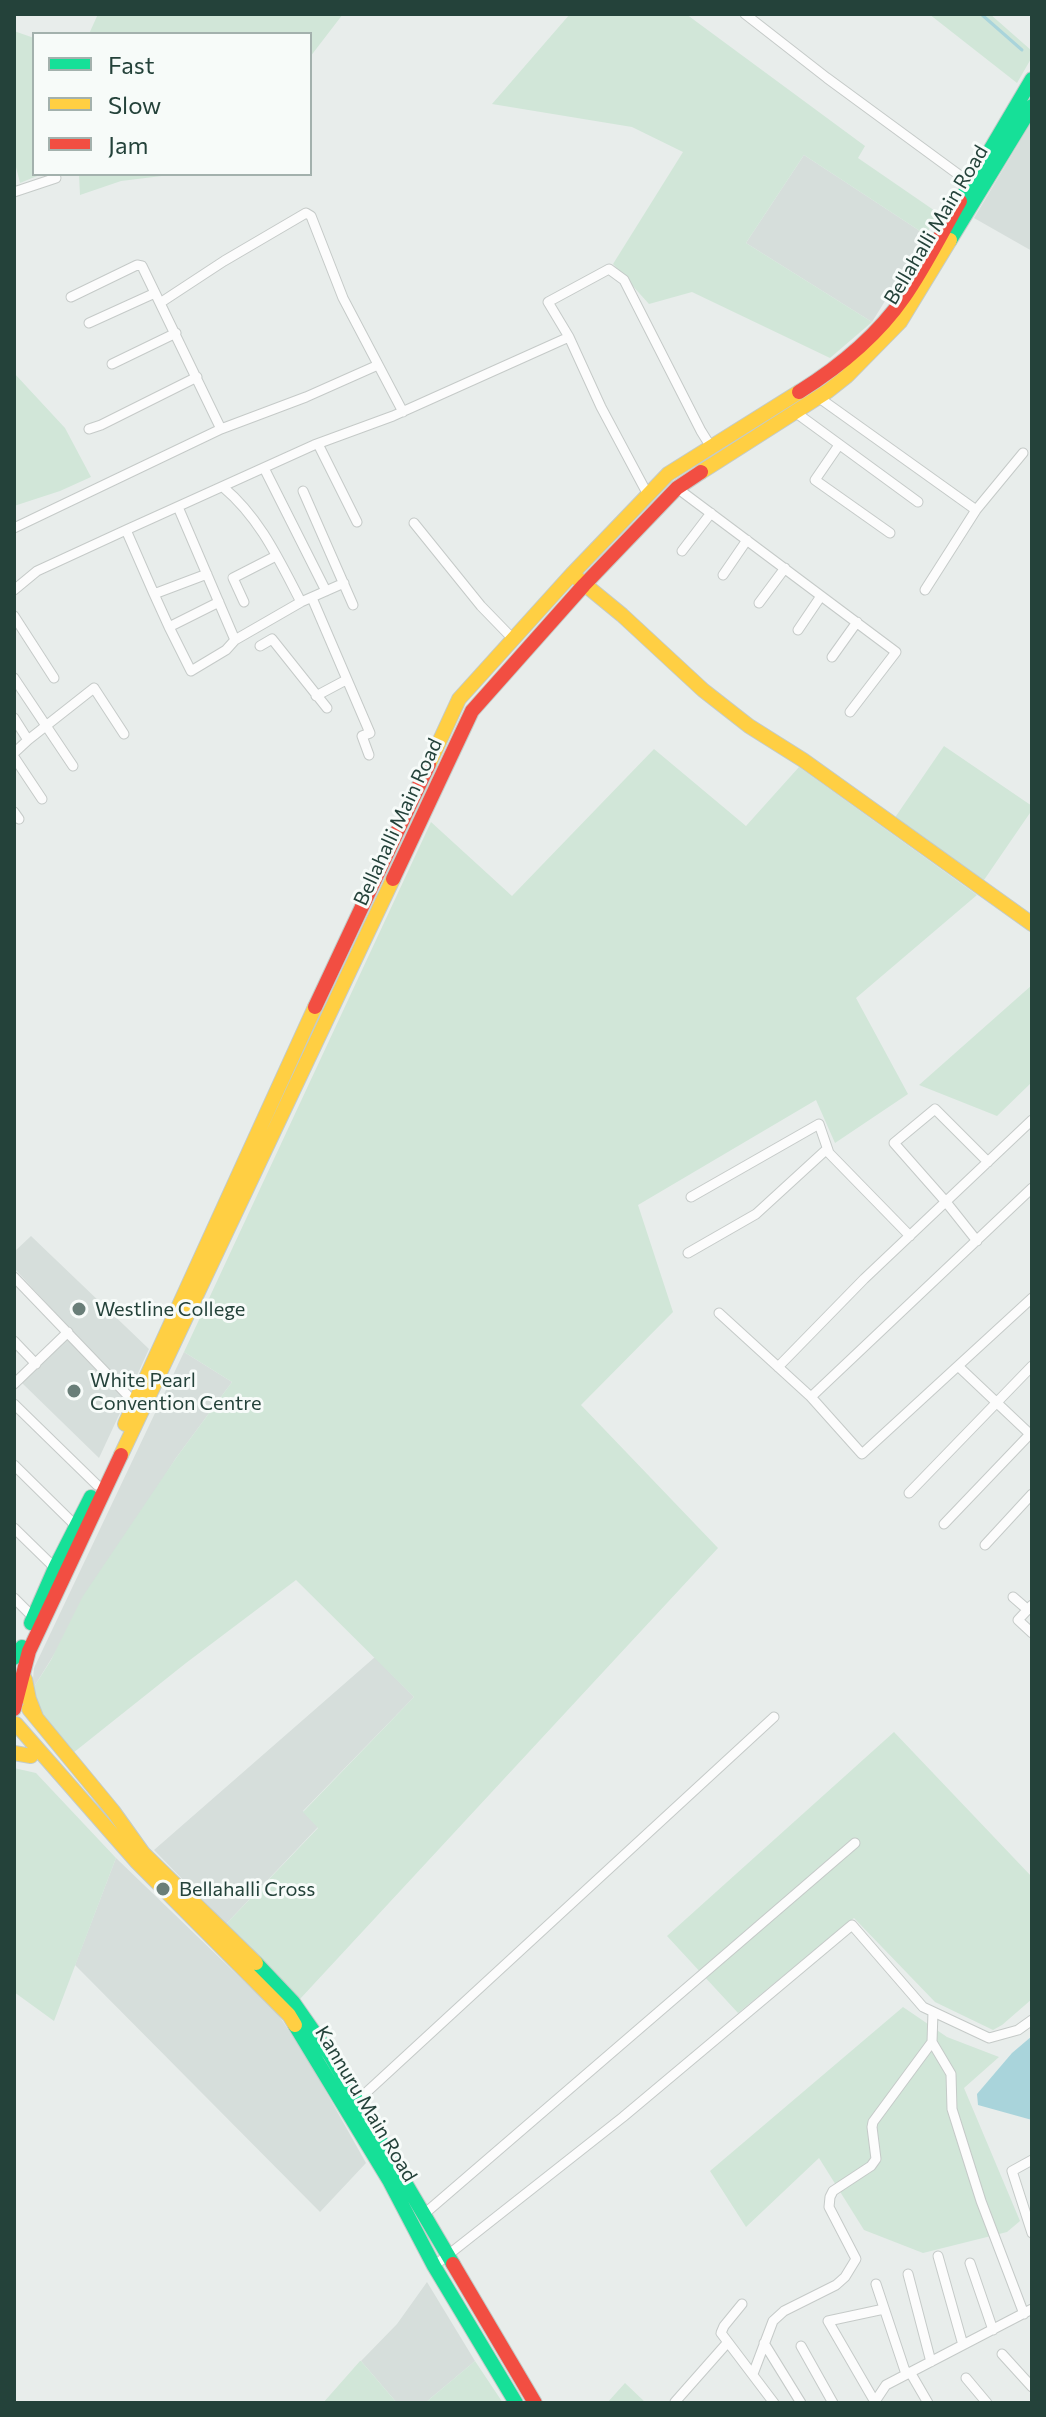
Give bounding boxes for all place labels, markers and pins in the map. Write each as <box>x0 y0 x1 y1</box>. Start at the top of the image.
place label: Westline College <box>95 1297 245 1321</box>
marker: Westline College <box>70 1300 88 1318</box>
place label: White Pearl Convention Centre <box>90 1368 261 1415</box>
marker: White Pearl Convention Centre <box>65 1382 83 1400</box>
place label: Bellahalli Cross <box>179 1877 315 1901</box>
marker: Bellahalli Cross <box>154 1880 172 1898</box>

